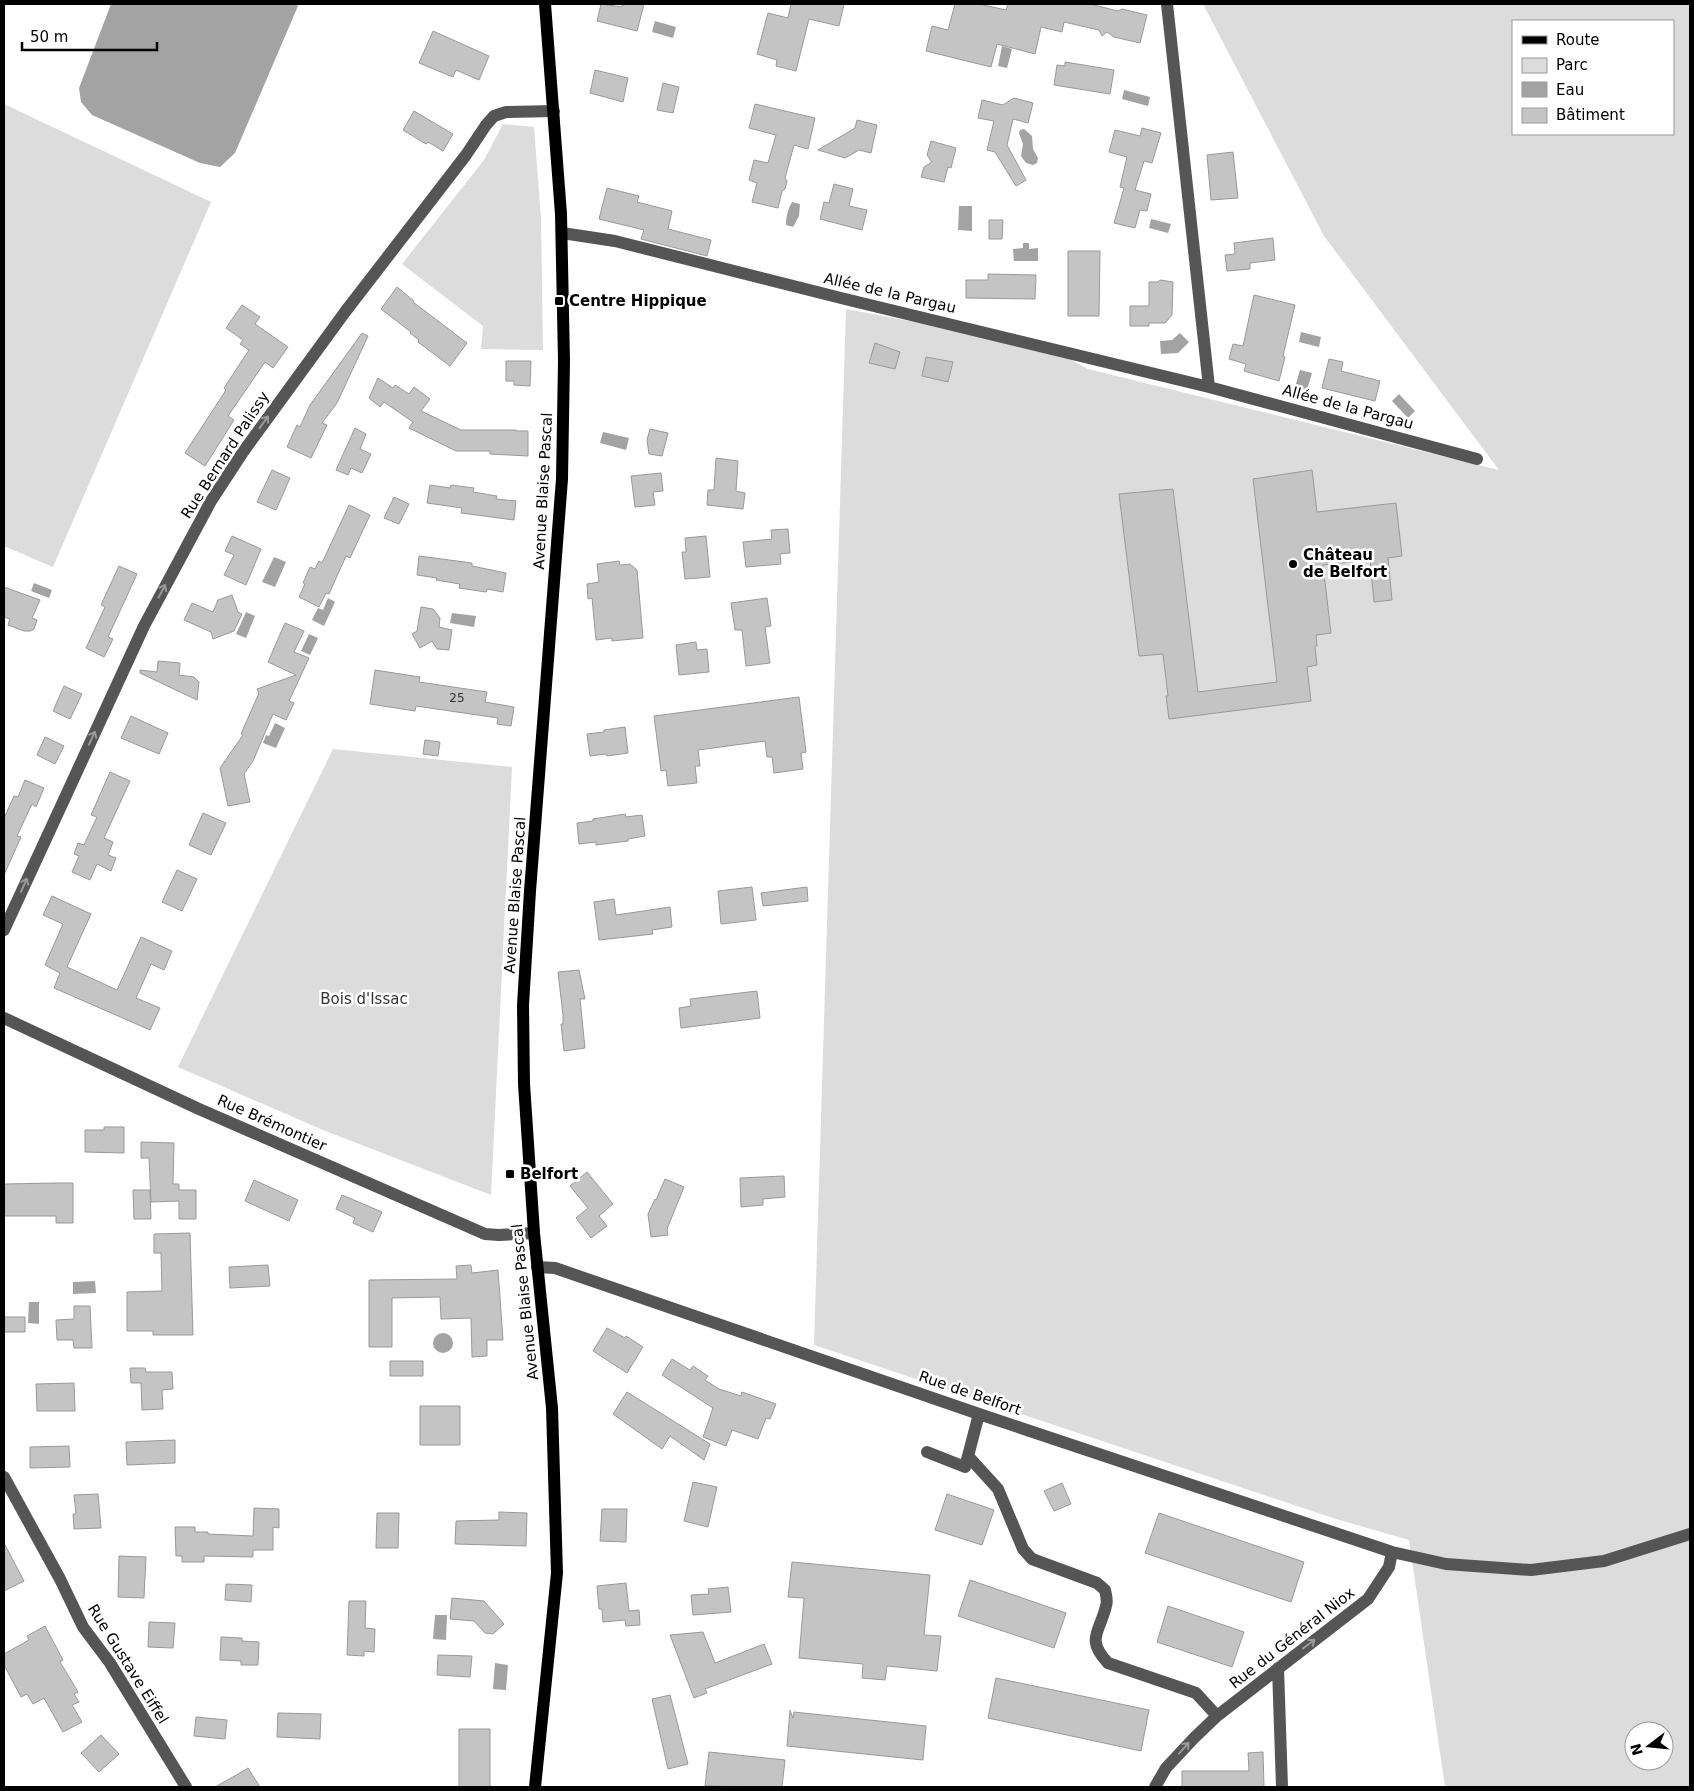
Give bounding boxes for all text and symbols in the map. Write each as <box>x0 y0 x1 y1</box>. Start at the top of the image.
scale bar <box>22 20 158 52</box>
legend <box>1512 20 1674 135</box>
text: 50 m <box>30 28 68 46</box>
text: Route <box>1556 31 1600 49</box>
text: Parc <box>1556 56 1588 74</box>
text: Eau <box>1556 81 1584 99</box>
text: Bâtiment <box>1556 106 1625 124</box>
street label: Allée de la Pargau <box>822 269 958 317</box>
place label: Centre Hippique <box>569 292 707 310</box>
marker: Centre Hippique <box>553 295 565 307</box>
street label: Allée de la Pargau <box>1280 381 1416 433</box>
street label: Rue Bernard Palissy <box>177 388 273 522</box>
street label: Avenue Blaise Pascal <box>530 412 556 570</box>
one-way arrow <box>259 415 269 429</box>
place label: Château de Belfort <box>1303 546 1387 581</box>
marker: Château de Belfort <box>1287 558 1299 570</box>
one-way arrow <box>158 584 167 599</box>
house number: 25 <box>449 691 465 705</box>
one-way arrow <box>88 731 97 746</box>
street label: Avenue Blaise Pascal <box>501 816 529 974</box>
one-way arrow <box>19 878 29 893</box>
park label: Bois d'Issac <box>320 990 408 1008</box>
street label: Rue Brémontier <box>215 1091 330 1155</box>
place label: Belfort <box>520 1165 578 1183</box>
marker: Belfort <box>504 1168 516 1180</box>
street label: Avenue Blaise Pascal <box>508 1223 542 1381</box>
street label: Rue de Belfort <box>916 1367 1024 1419</box>
street label: Rue du Général Niox <box>1226 1583 1358 1692</box>
street label: Rue Gustave Eiffel <box>84 1601 172 1727</box>
one-way arrow <box>1302 1639 1315 1650</box>
north arrow <box>1624 1721 1674 1771</box>
one-way arrow <box>1178 1742 1190 1755</box>
text: N <box>1627 1742 1646 1757</box>

